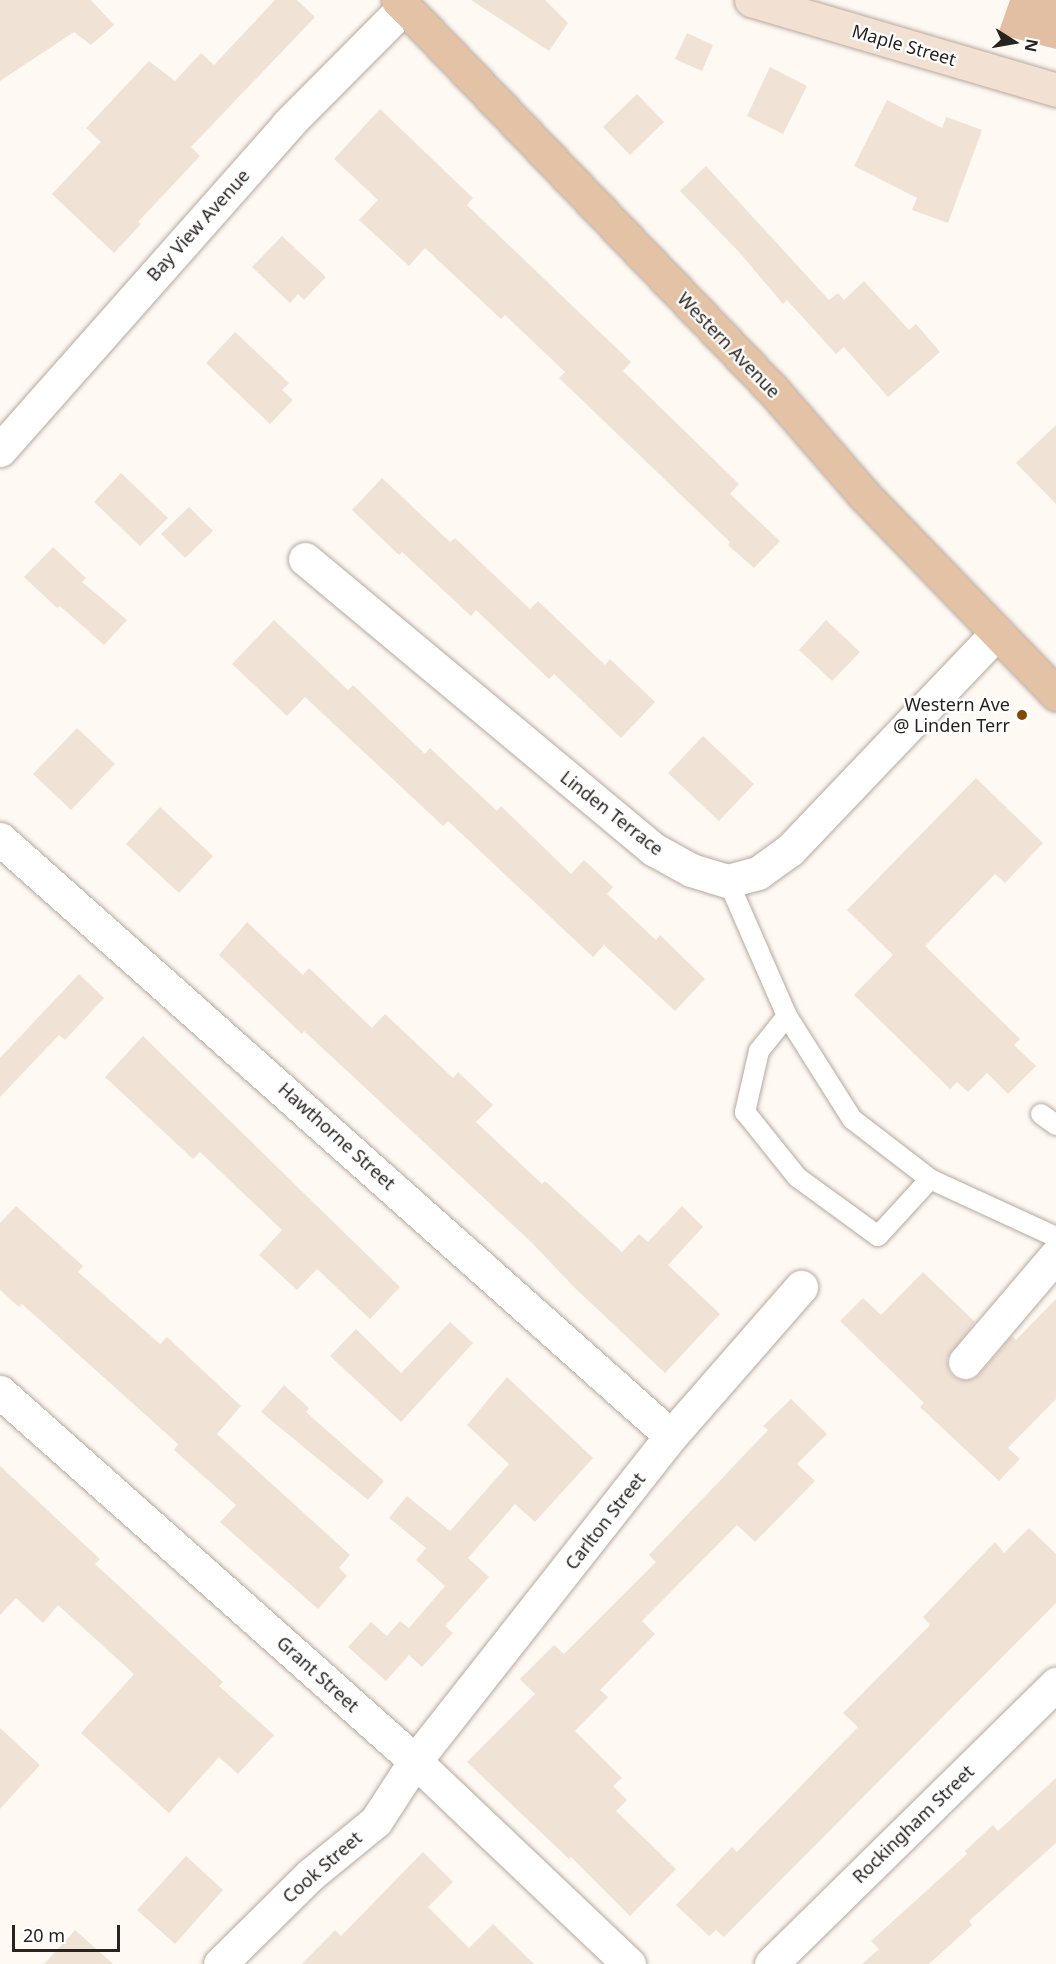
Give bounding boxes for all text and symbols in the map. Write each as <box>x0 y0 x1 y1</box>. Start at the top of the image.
north arrow <box>984 12 1044 72</box>
street label: Maple Street <box>849 20 959 70</box>
text: N <box>1020 37 1044 54</box>
street label: Bay View Avenue <box>142 165 254 285</box>
street label: Western Avenue <box>673 288 785 402</box>
place label: Western Ave @ Linden Terr <box>893 694 1010 736</box>
marker: Western Ave @ Linden Terr <box>1015 708 1029 722</box>
street label: Linden Terrace <box>556 766 668 860</box>
street label: Hawthorne Street <box>274 1078 400 1194</box>
street label: Carlton Street <box>560 1468 650 1574</box>
street label: Grant Street <box>273 1632 363 1716</box>
street label: Rockingham Street <box>848 1761 978 1887</box>
street label: Cook Street <box>278 1827 366 1907</box>
scale bar <box>15 1913 123 1951</box>
text: 20 m <box>23 1923 65 1947</box>

